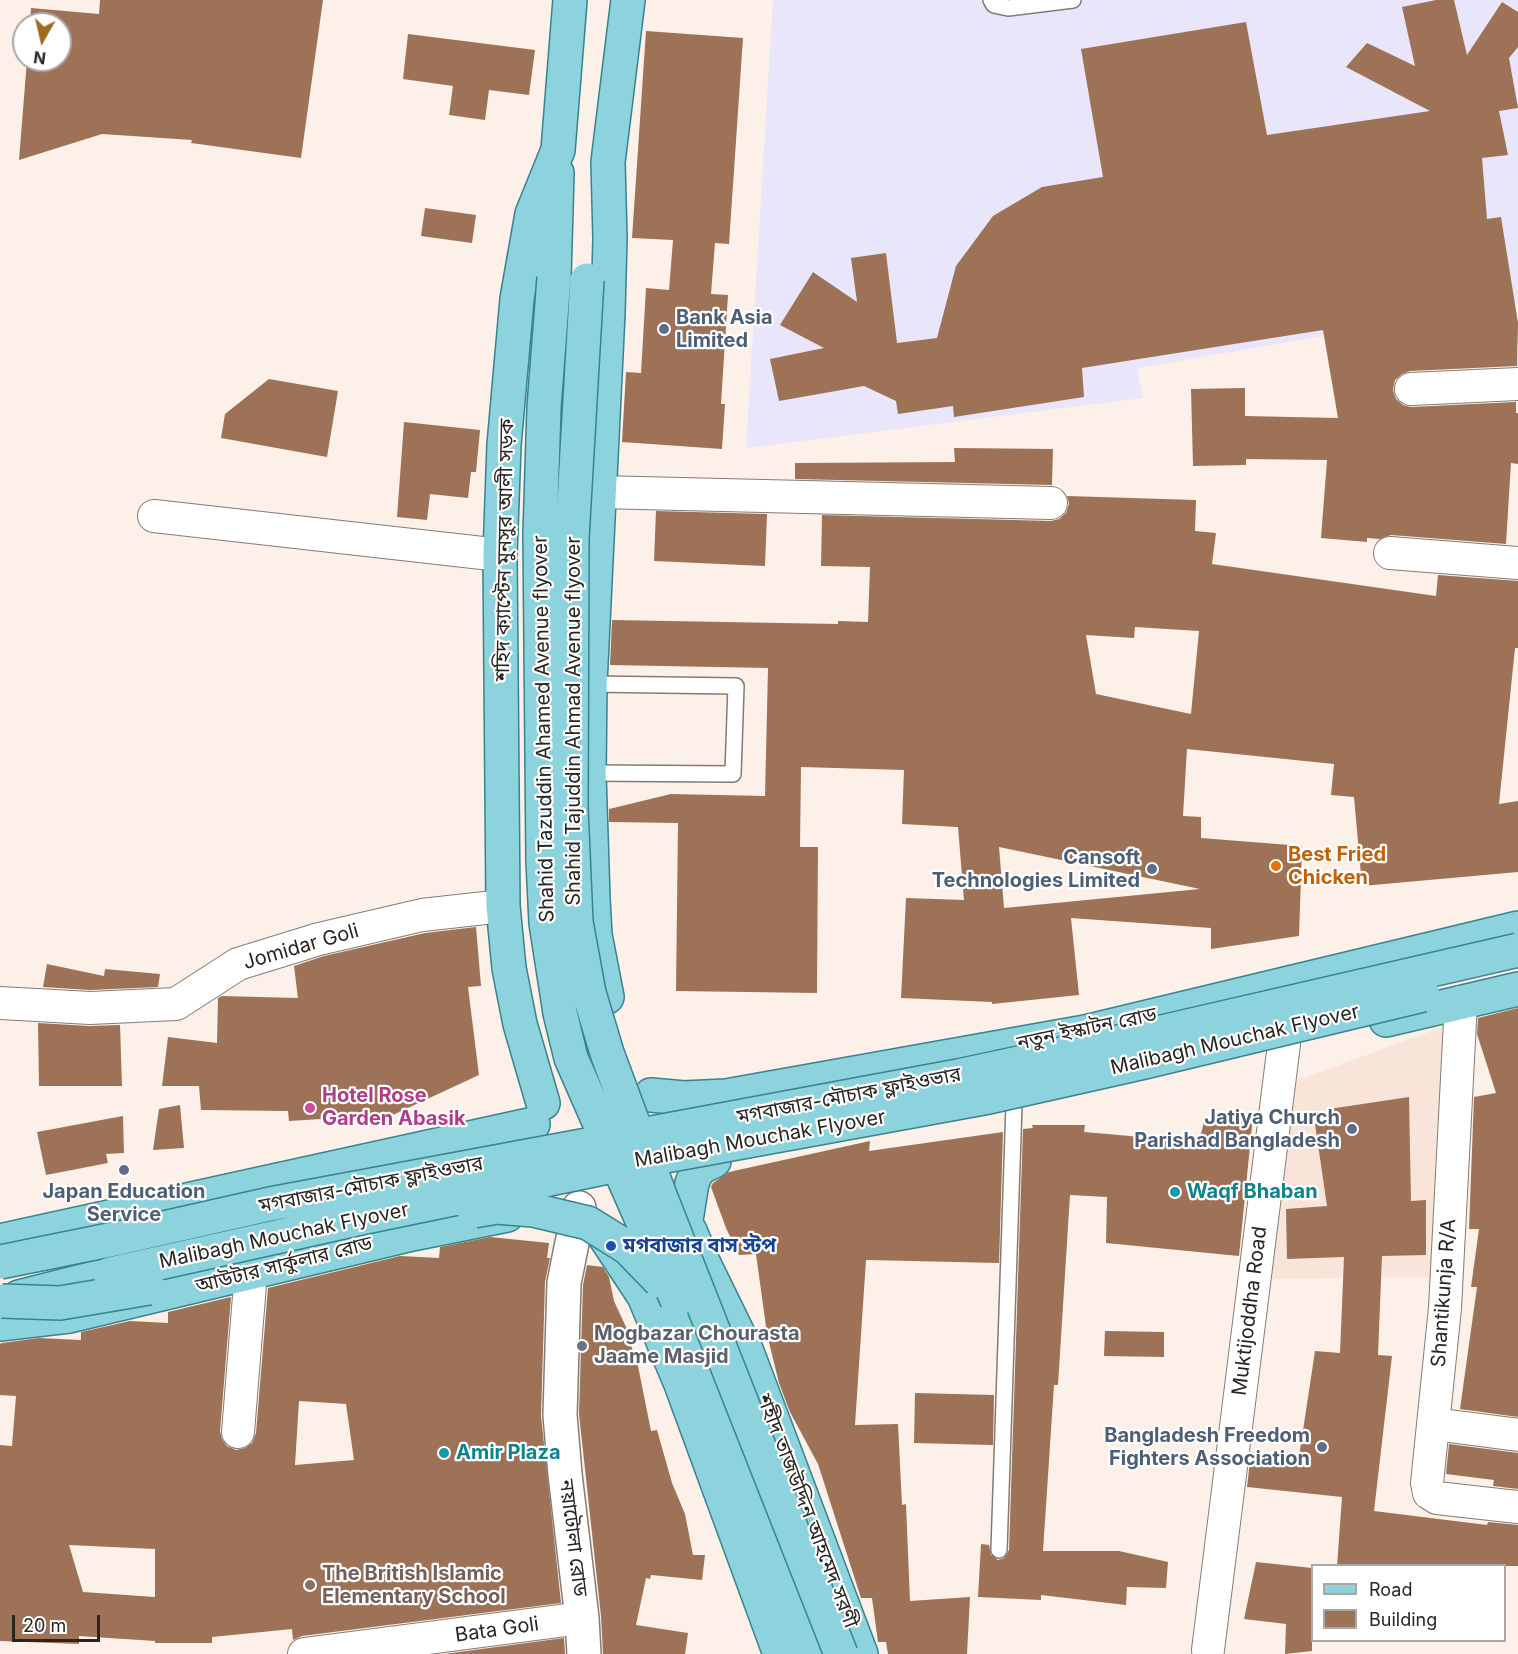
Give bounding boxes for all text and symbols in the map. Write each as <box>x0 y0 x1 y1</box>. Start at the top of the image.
north arrow <box>12 12 72 72</box>
text: N <box>32 47 47 69</box>
place label: Bank Asia Limited <box>676 306 773 353</box>
marker: Bank Asia Limited <box>657 322 671 336</box>
street label: শহিদ ক্যাপ্টেন মুনসুর আলী সড়ক <box>491 418 519 682</box>
street label: Shahid Tazuddin Ahamed Avenue flyover <box>529 535 559 923</box>
street label: Shahid Tajuddin Ahmad Avenue flyover <box>562 536 586 906</box>
place label: Best Fried Chicken <box>1288 843 1386 890</box>
place label: Cansoft Technologies Limited <box>932 846 1140 893</box>
marker: Best Fried Chicken <box>1269 859 1283 873</box>
marker: Cansoft Technologies Limited <box>1145 862 1159 876</box>
street label: Jomidar Goli <box>240 919 362 975</box>
street label: Malibagh Mouchak Flyover <box>1108 1000 1362 1080</box>
street label: নতুন ইস্কাটন রোড <box>1015 1002 1159 1056</box>
street label: মগবাজার-মৌচাক ফ্লাইওভার <box>735 1063 963 1129</box>
place label: Hotel Rose Garden Abasik <box>322 1084 466 1131</box>
marker: Hotel Rose Garden Abasik <box>303 1101 317 1115</box>
street label: Malibagh Mouchak Flyover <box>633 1105 887 1173</box>
place label: Jatiya Church Parishad Bangladesh <box>1134 1106 1340 1153</box>
marker: Jatiya Church Parishad Bangladesh <box>1345 1122 1359 1136</box>
street label: মগবাজার-মৌচাক ফ্লাইওভার <box>257 1152 485 1218</box>
marker: Japan Education Service <box>117 1163 131 1177</box>
place label: Japan Education Service <box>42 1180 206 1227</box>
place label: Waqf Bhaban <box>1187 1180 1318 1204</box>
marker: Waqf Bhaban <box>1168 1185 1182 1199</box>
street label: Malibagh Mouchak Flyover <box>157 1198 411 1274</box>
street label: Shantikunja R/A <box>1427 1218 1461 1368</box>
street label: Muktijoddha Road <box>1228 1225 1272 1397</box>
street label: আউটার সার্কুলার রোড <box>193 1231 375 1299</box>
place label: মগবাজার বাস স্টপ <box>623 1234 776 1258</box>
marker: মগবাজার বাস স্টপ <box>604 1239 618 1253</box>
place label: Mogbazar Chourasta Jaame Masjid <box>594 1322 800 1369</box>
marker: Mogbazar Chourasta Jaame Masjid <box>575 1339 589 1353</box>
street label: শহীদ তাজউদ্দিন আহমেদ সরণী <box>751 1391 863 1631</box>
place label: Bangladesh Freedom Fighters Association <box>1104 1424 1310 1471</box>
marker: Bangladesh Freedom Fighters Association <box>1315 1440 1329 1454</box>
place label: Amir Plaza <box>456 1441 561 1465</box>
marker: Amir Plaza <box>437 1446 451 1460</box>
street label: নয়াটোলা রোড <box>554 1478 592 1598</box>
place label: The British Islamic Elementary School <box>322 1562 506 1609</box>
legend <box>1311 1564 1506 1642</box>
marker: The British Islamic Elementary School <box>303 1578 317 1592</box>
text: Road <box>1369 1579 1412 1600</box>
scale bar <box>15 1603 104 1641</box>
text: Building <box>1369 1609 1437 1630</box>
street label: Bata Goli <box>454 1612 540 1648</box>
text: 20 m <box>23 1615 66 1636</box>

